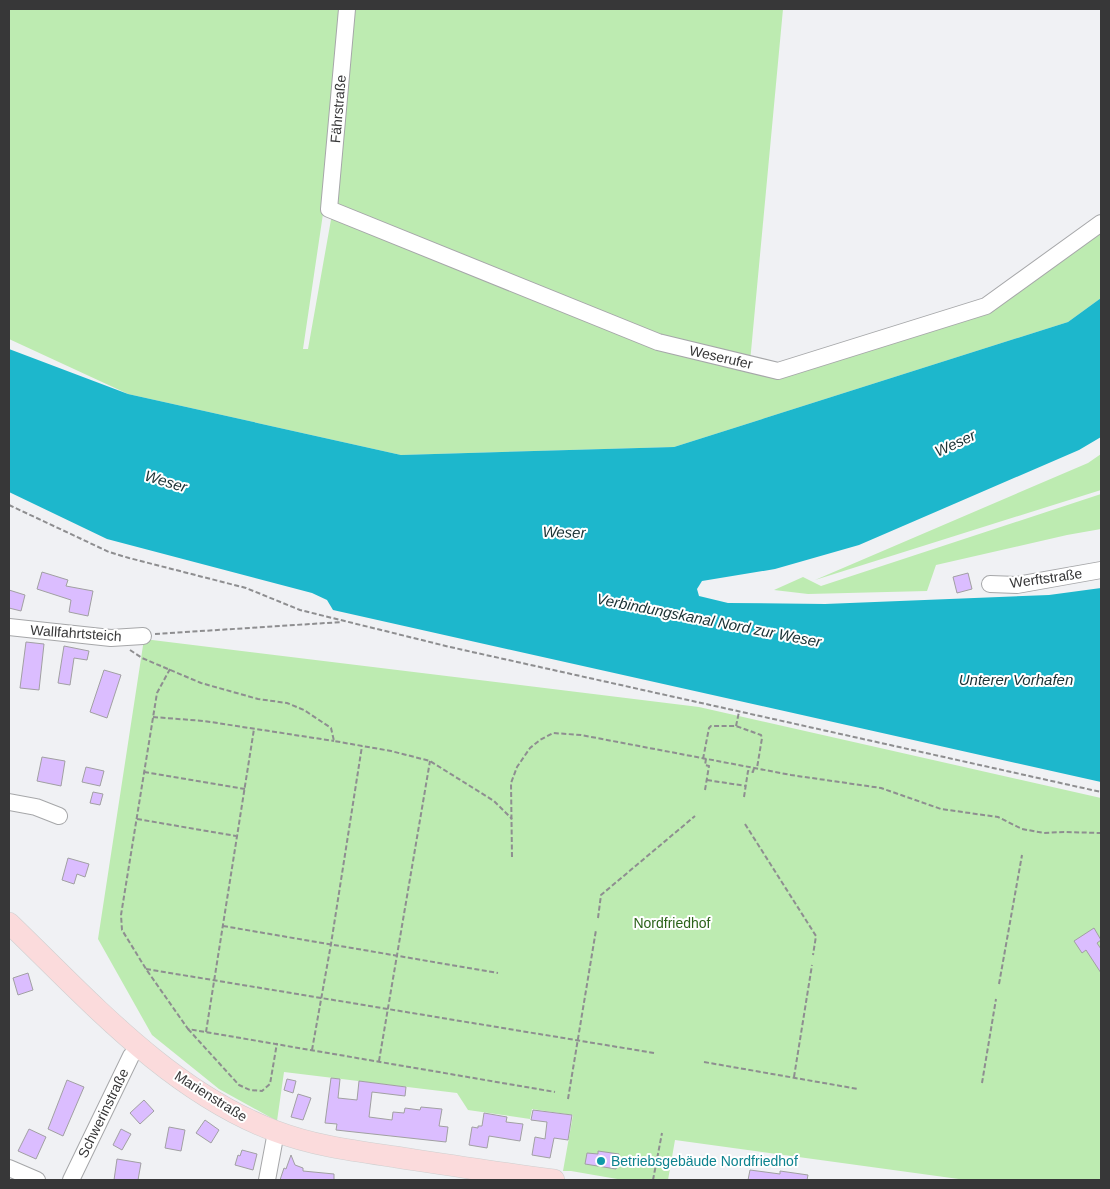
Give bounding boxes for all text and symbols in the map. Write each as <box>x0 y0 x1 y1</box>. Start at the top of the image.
street label: Fährstraße <box>327 74 349 144</box>
street label: Weserufer <box>688 342 754 372</box>
water label: Weser <box>932 426 979 460</box>
water label: Weser <box>143 467 190 496</box>
water label: Weser <box>542 523 587 541</box>
street label: Werftstraße <box>1009 565 1083 591</box>
water label: Verbindungskanal Nord zur Weser <box>595 590 824 650</box>
street label: Wallfahrtsteich <box>30 622 122 644</box>
water label: Unterer Vorhafen <box>959 671 1073 688</box>
park label: Nordfriedhof <box>633 915 711 931</box>
street label: Schwerinstraße <box>74 1066 132 1160</box>
street label: Marienstraße <box>172 1067 250 1125</box>
place label: Betriebsgebäude Nordfriedhof <box>611 1153 798 1169</box>
marker: Betriebsgebäude Nordfriedhof <box>595 1155 607 1167</box>

